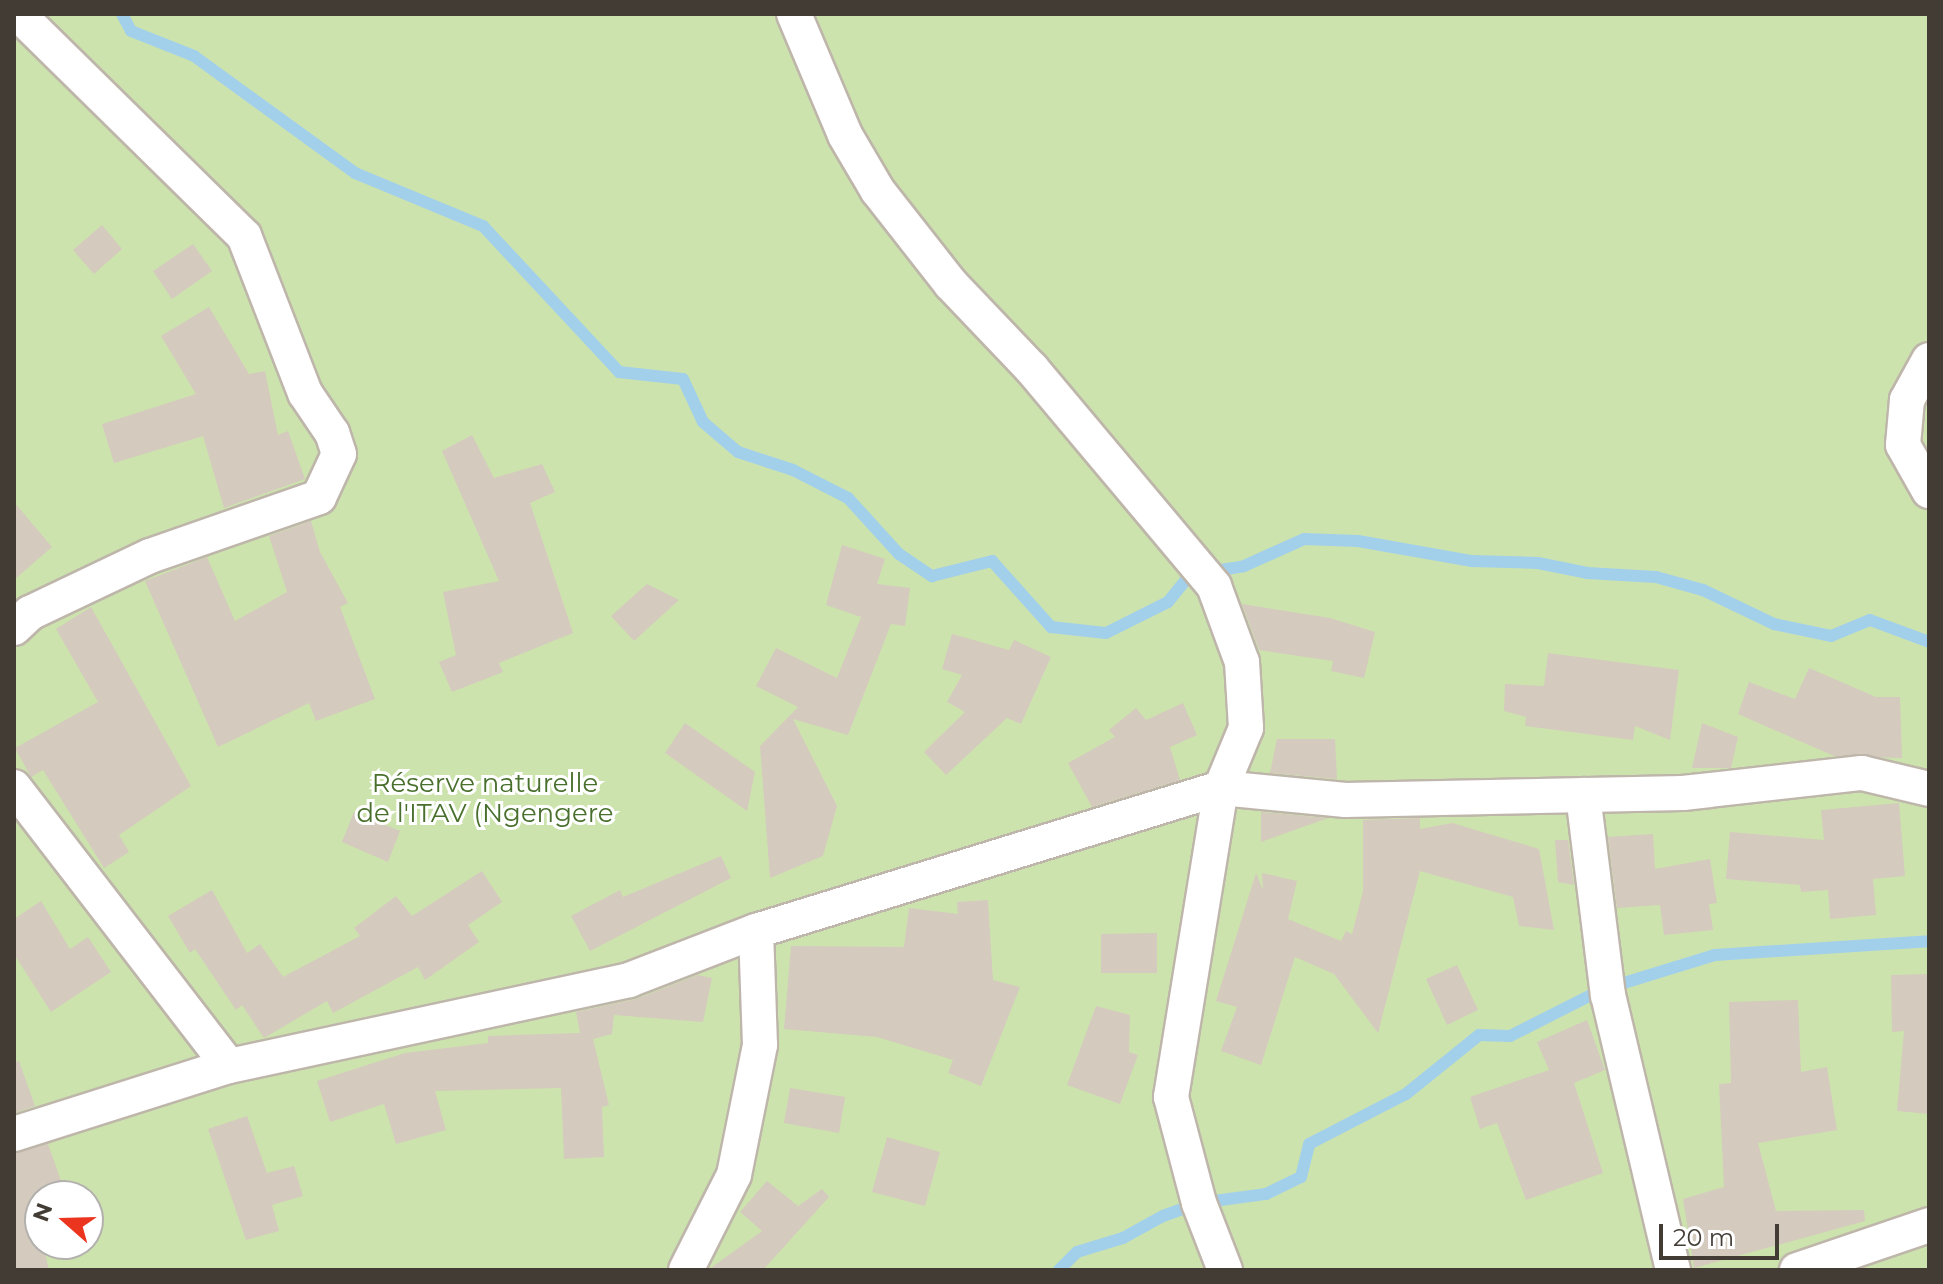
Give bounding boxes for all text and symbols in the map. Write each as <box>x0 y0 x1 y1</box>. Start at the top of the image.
park label: Réserve naturelle de l'ITAV (Ngengere <box>356 768 614 830</box>
north arrow <box>24 1180 104 1260</box>
text: N <box>27 1199 59 1225</box>
scale bar <box>1663 1208 1783 1258</box>
text: 20 m <box>1673 1223 1734 1252</box>

